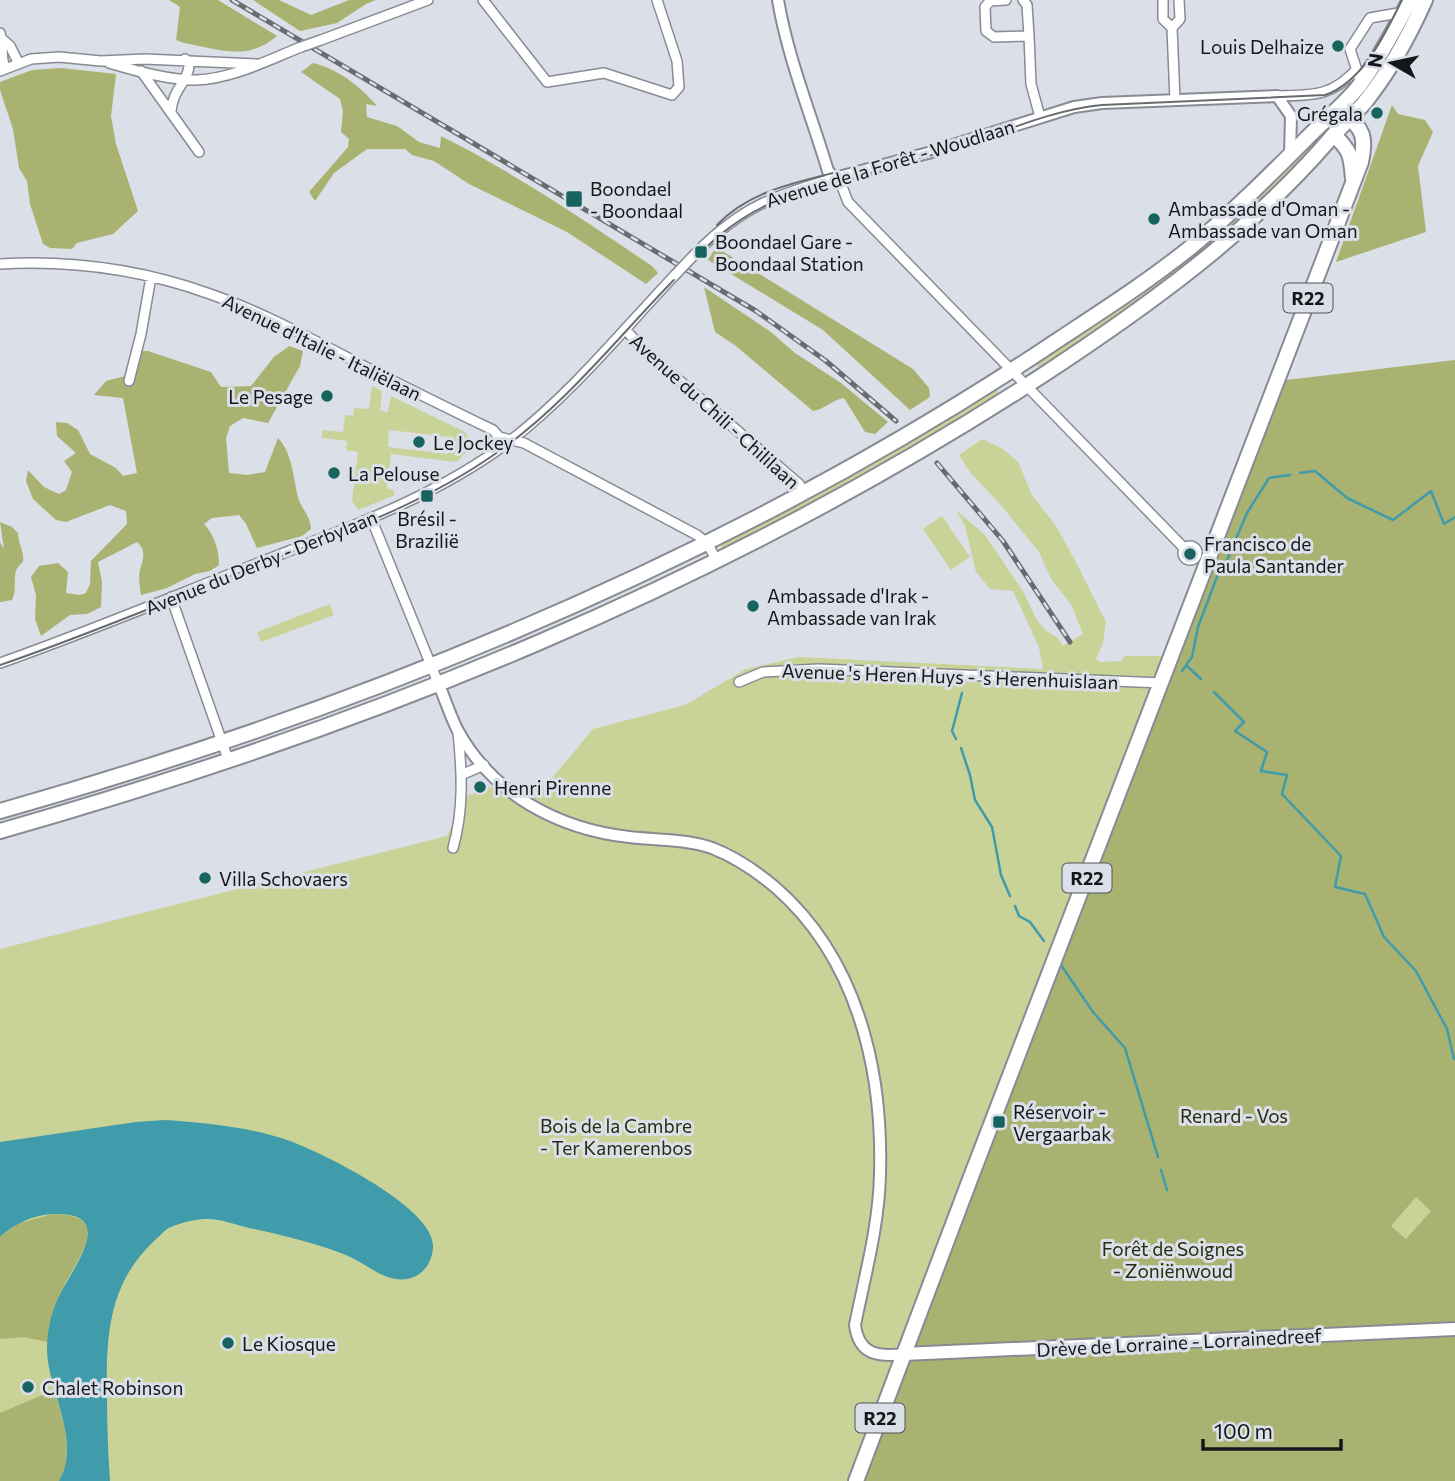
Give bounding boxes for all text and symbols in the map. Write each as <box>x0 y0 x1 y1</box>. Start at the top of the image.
north arrow <box>1357 28 1427 98</box>
place label: Louis Delhaize <box>1200 35 1324 58</box>
marker: Louis Delhaize <box>1330 38 1346 54</box>
text: N <box>1362 51 1387 69</box>
place label: Grégala <box>1297 102 1363 125</box>
marker: Grégala <box>1369 105 1385 121</box>
street label: Avenue de la Forêt - Woudlaan <box>763 114 1017 212</box>
place label: Boondael - Boondaal <box>590 177 683 222</box>
marker: Boondael - Boondaal <box>564 189 584 209</box>
place label: Ambassade d'Oman - Ambassade van Oman <box>1168 197 1358 242</box>
marker: Ambassade d'Oman - Ambassade van Oman <box>1146 211 1162 227</box>
place label: Boondael Gare - Boondaal Station <box>715 230 864 275</box>
marker: Boondael Gare - Boondaal Station <box>693 244 709 260</box>
road number: R22 <box>1284 284 1332 312</box>
street label: Avenue d'Italie - Italiëlaan <box>219 289 425 405</box>
street label: Avenue du Chili - Chililaan <box>626 329 804 493</box>
place label: Le Pesage <box>228 385 313 408</box>
marker: Le Pesage <box>319 388 335 404</box>
place label: Le Jockey <box>433 431 513 454</box>
marker: Le Jockey <box>411 434 427 450</box>
place label: La Pelouse <box>348 462 440 485</box>
marker: La Pelouse <box>326 465 342 481</box>
marker: Brésil - Brazilië <box>419 488 435 504</box>
street label: Avenue du Derby - Derbylaan <box>142 505 380 619</box>
place label: Brésil - Brazilië <box>395 507 459 552</box>
place label: Francisco de Paula Santander <box>1204 532 1344 577</box>
marker: Francisco de Paula Santander <box>1182 546 1198 562</box>
place label: Ambassade d'Irak - Ambassade van Irak <box>767 584 937 629</box>
marker: Ambassade d'Irak - Ambassade van Irak <box>745 598 761 614</box>
street label: Avenue 's Heren Huys - 's Herenhuislaan <box>781 659 1119 693</box>
place label: Henri Pirenne <box>494 776 611 799</box>
marker: Henri Pirenne <box>472 779 488 795</box>
road number: R22 <box>1062 864 1112 892</box>
place label: Villa Schovaers <box>219 867 348 890</box>
marker: Villa Schovaers <box>197 870 213 886</box>
place label: Réservoir - Vergaarbak <box>1013 1100 1111 1145</box>
park label: Renard - Vos <box>1180 1104 1288 1127</box>
park label: Bois de la Cambre - Ter Kamerenbos <box>540 1114 692 1159</box>
marker: Réservoir - Vergaarbak <box>991 1114 1007 1130</box>
park label: Forêt de Soignes - Zoniënwoud <box>1102 1237 1244 1282</box>
street label: Drève de Lorraine - Lorrainedreef <box>1036 1323 1323 1361</box>
place label: Le Kiosque <box>242 1332 336 1355</box>
marker: Le Kiosque <box>220 1335 236 1351</box>
place label: Chalet Robinson <box>42 1376 183 1399</box>
marker: Chalet Robinson <box>20 1379 36 1395</box>
road number: R22 <box>856 1404 904 1433</box>
scale bar <box>1203 1408 1341 1452</box>
text: 100 m <box>1214 1418 1273 1443</box>

